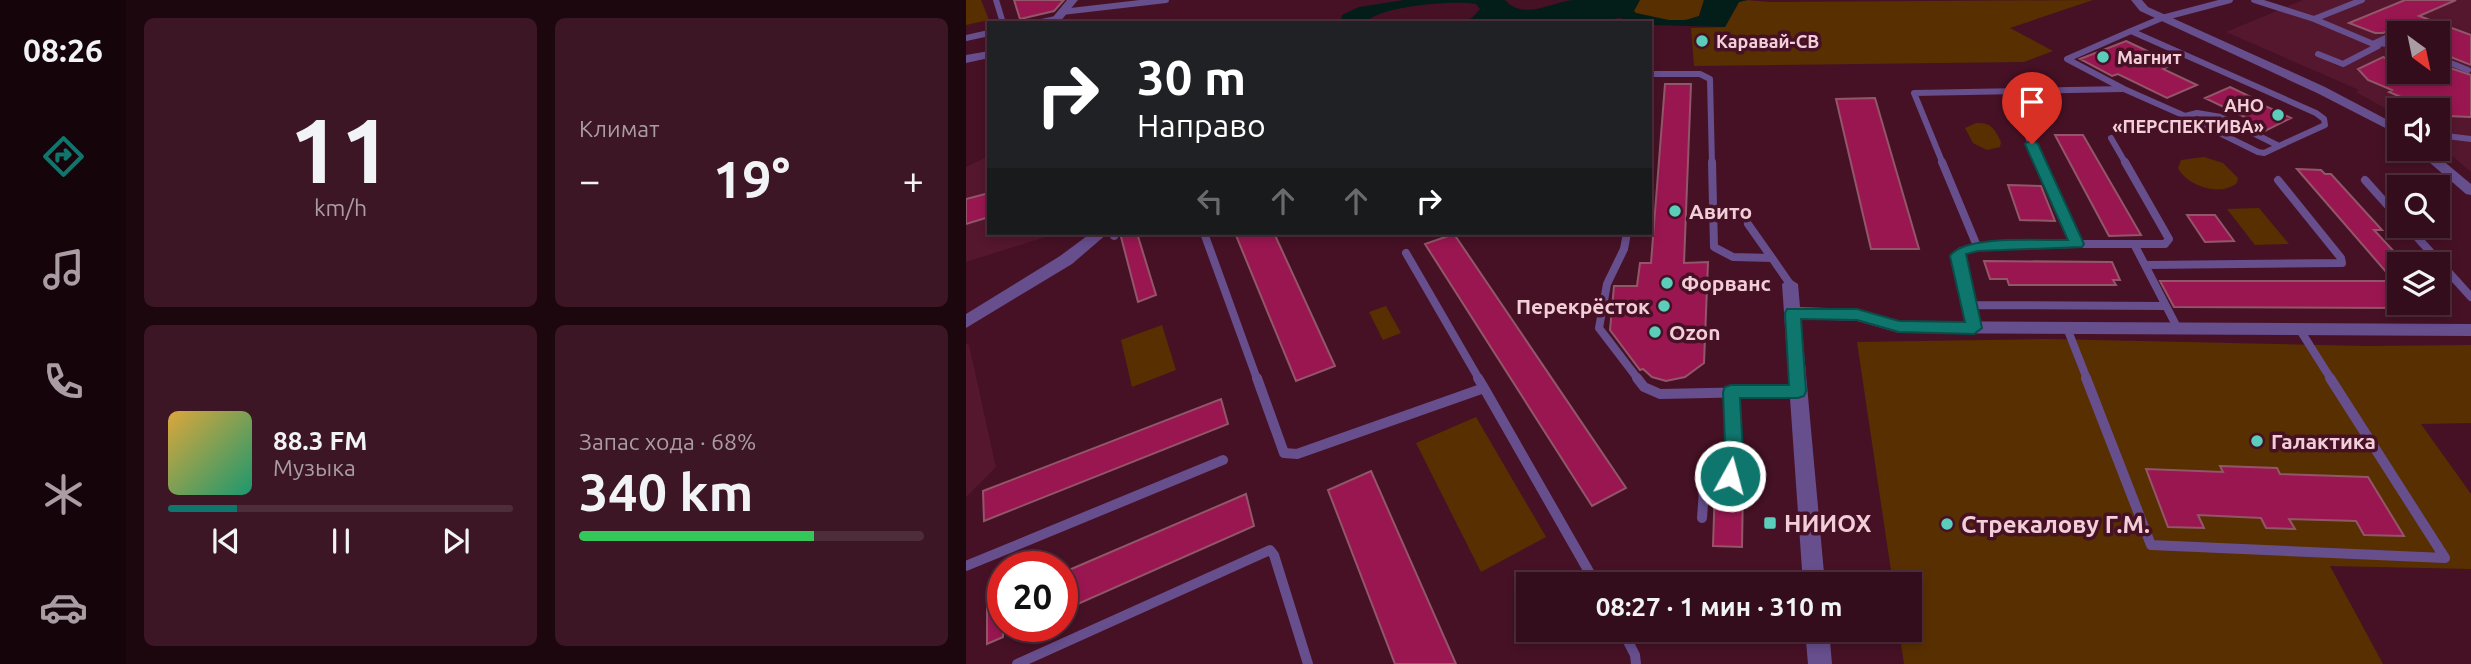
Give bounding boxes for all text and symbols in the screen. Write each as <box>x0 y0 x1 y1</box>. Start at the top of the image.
north arrow <box>2387 21 2450 84</box>
map controls <box>2387 21 2450 315</box>
place label: Каравай-СВ <box>1716 31 1819 51</box>
text: 08:26 <box>23 32 103 68</box>
marker: Каравай-СВ <box>1694 33 1710 49</box>
place label: Магнит <box>2117 47 2181 67</box>
icon: right <box>1022 49 1113 140</box>
text: 30 m <box>1137 49 1246 104</box>
marker: Магнит <box>2095 49 2111 65</box>
pin <box>2002 72 2062 144</box>
icon: arrive <box>2013 83 2051 121</box>
place label: АНО «ПЕРСПЕКТИВА» <box>2112 95 2264 136</box>
text: 11 <box>289 98 392 200</box>
button: sound <box>2387 98 2450 161</box>
text: Направо <box>1137 107 1266 143</box>
marker: АНО «ПЕРСПЕКТИВА» <box>2270 107 2286 123</box>
text: Климат <box>579 116 659 141</box>
icon: directions <box>39 132 88 181</box>
text: 19° <box>713 150 790 208</box>
text: − <box>579 159 600 201</box>
text: + <box>903 159 924 201</box>
button: search <box>2387 175 2450 238</box>
icon: left <box>1191 182 1229 220</box>
icon: ahead <box>1264 182 1302 220</box>
icon: ahead <box>1337 182 1375 220</box>
icon: right <box>1410 182 1448 220</box>
text: km/h <box>314 195 367 220</box>
place label: Авито <box>1689 199 1752 223</box>
marker: Авито <box>1667 203 1683 219</box>
icon: music <box>39 245 88 294</box>
button: layers <box>2387 252 2450 315</box>
place label: Форванс <box>1681 271 1771 295</box>
marker: Форванс <box>1659 275 1675 291</box>
place label: Перекрёсток <box>1516 294 1650 318</box>
marker: Перекрёсток <box>1656 298 1672 314</box>
place label: Ozon <box>1669 320 1720 344</box>
marker: Ozon <box>1647 324 1663 340</box>
icon: phone <box>39 357 88 406</box>
text: 88.3 FM <box>273 426 367 455</box>
text: Запас хода · 68% <box>579 429 756 454</box>
place label: Галактика <box>2271 429 2376 453</box>
marker: Галактика <box>2249 433 2265 449</box>
position arrow <box>1693 439 1767 513</box>
text: Музыка <box>273 455 356 480</box>
text: 340 km <box>579 463 753 521</box>
icon: climate <box>39 470 88 519</box>
place label: НИИОХ <box>1784 510 1871 537</box>
place label: Стрекалову Г.М. <box>1961 511 2150 538</box>
marker: НИИОХ <box>1762 515 1778 531</box>
marker: Стрекалову Г.М. <box>1939 516 1955 532</box>
icon: previous <box>207 522 245 560</box>
icon: pause <box>322 522 360 560</box>
icon: next <box>437 522 475 560</box>
speed limit sign: 20 <box>987 551 1078 642</box>
icon: car <box>39 583 88 632</box>
text: 08:27 · 1 мин · 310 m <box>1596 592 1842 621</box>

